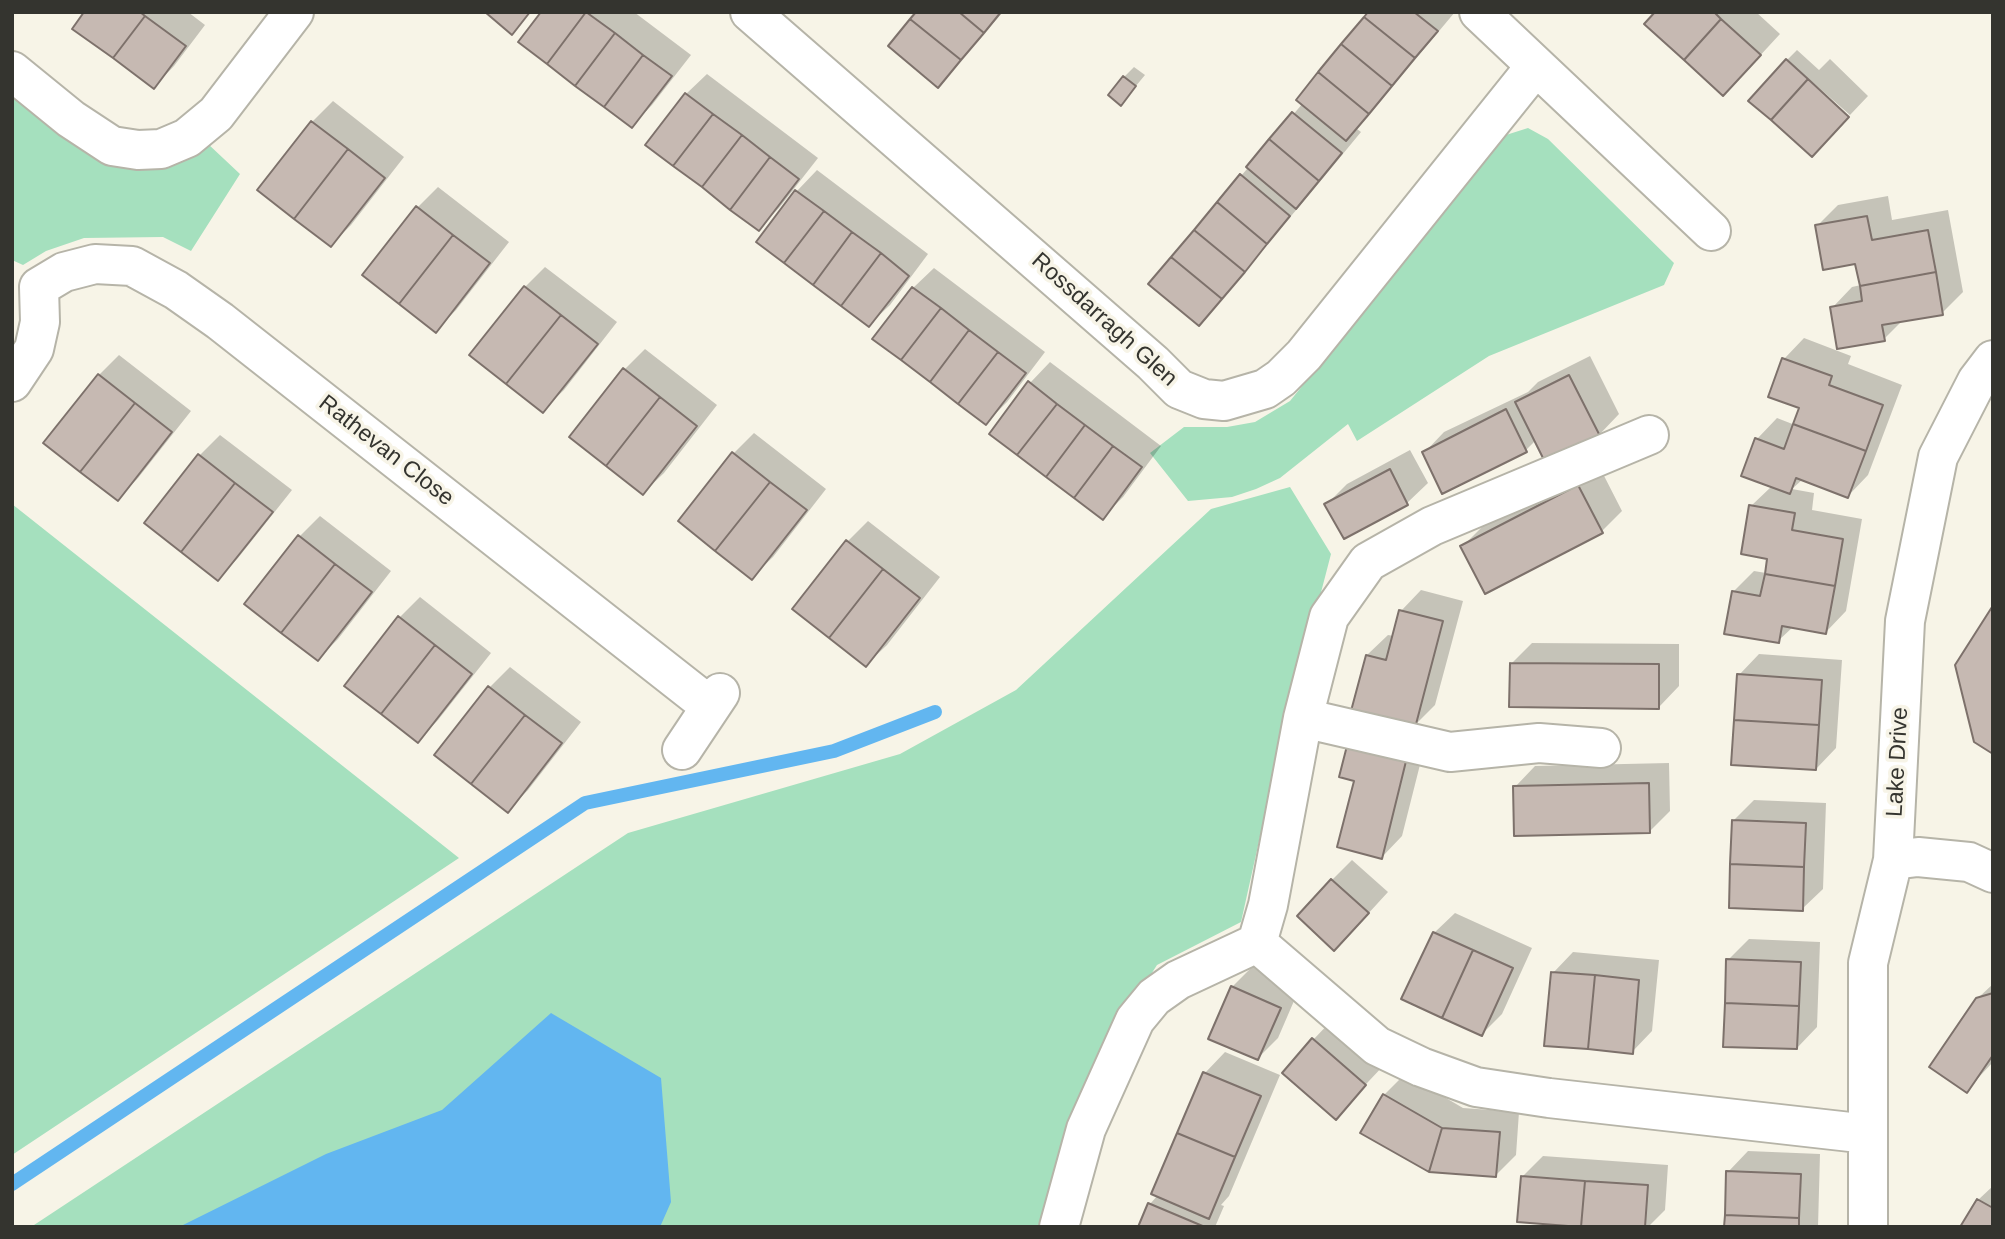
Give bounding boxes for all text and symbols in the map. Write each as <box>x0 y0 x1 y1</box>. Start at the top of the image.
street label: Rossdarragh Glen <box>1025 247 1183 393</box>
street label: Rathevan Close <box>313 390 459 512</box>
street label: Lake Drive <box>1881 706 1915 818</box>

